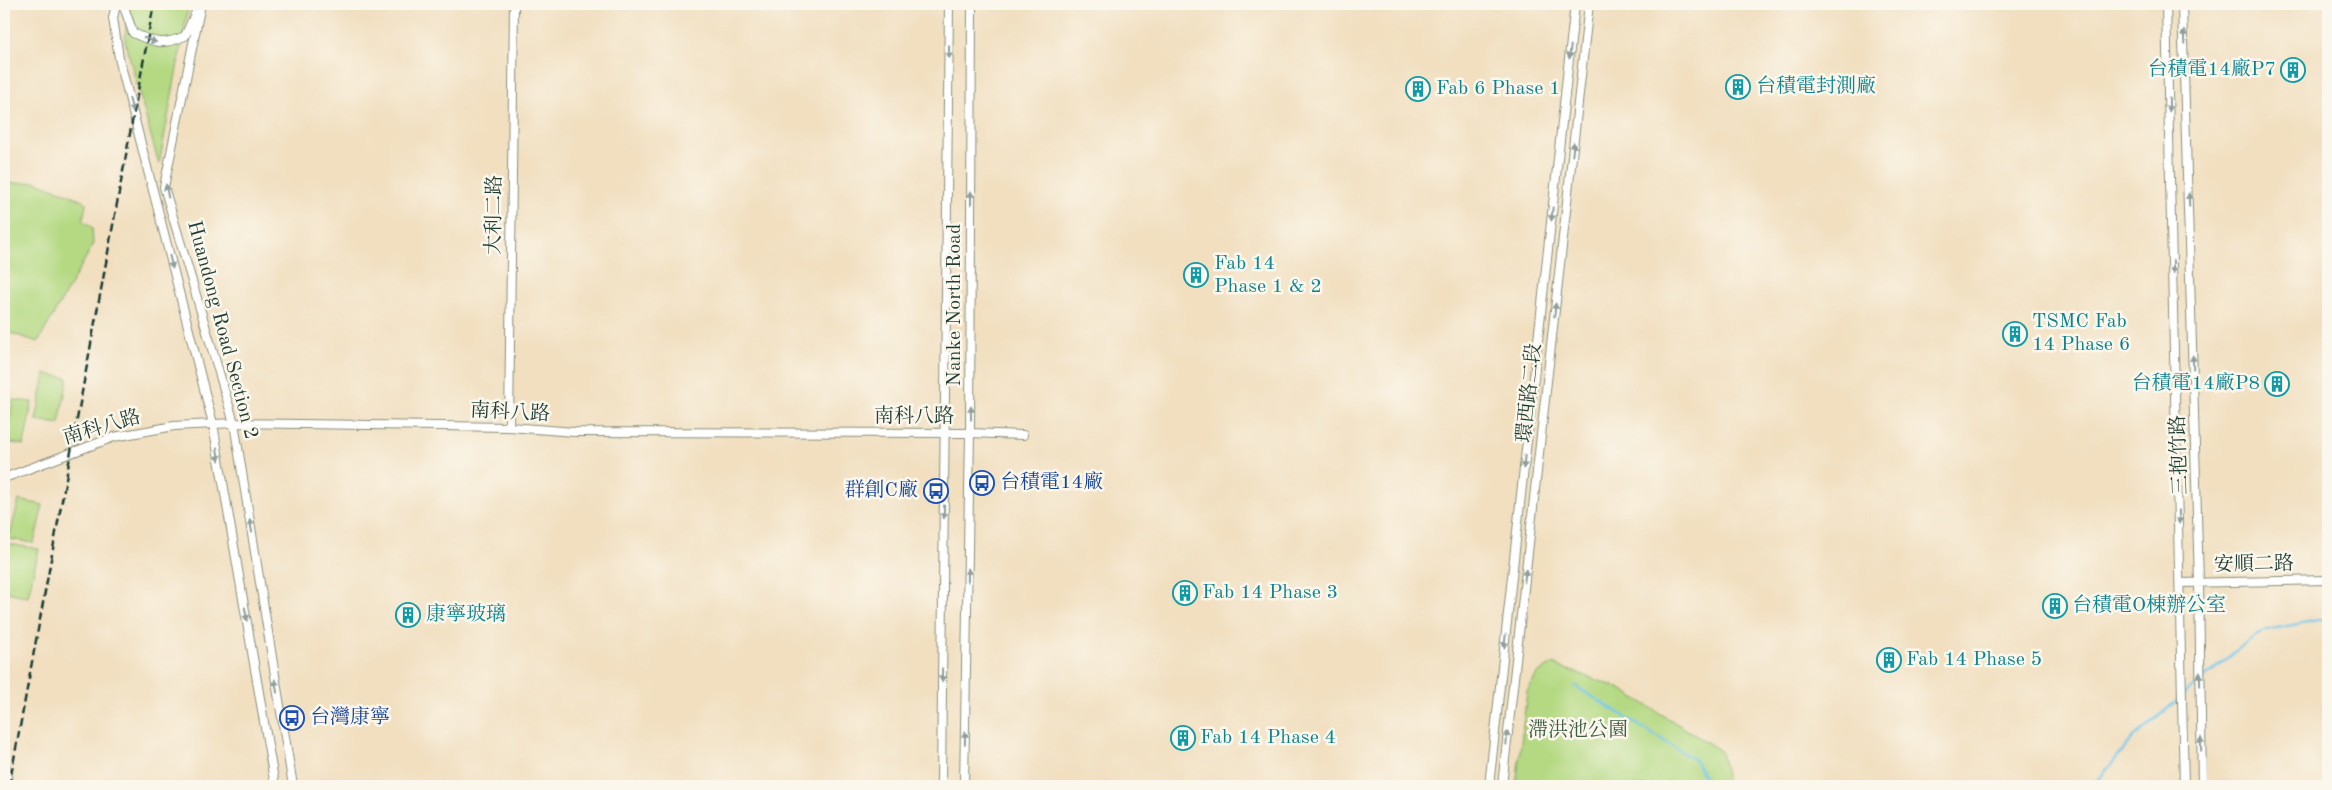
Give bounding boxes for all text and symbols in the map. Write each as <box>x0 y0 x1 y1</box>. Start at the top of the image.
one-way arrow <box>2179 29 2187 45</box>
one-way arrow <box>142 37 157 44</box>
one-way arrow <box>945 45 953 61</box>
one-way arrow <box>1566 45 1574 61</box>
building icon: 台積電14廠P7 <box>2280 57 2306 83</box>
place label: 台積電14廠P7 <box>2148 58 2276 80</box>
building icon: 台積電封測廠 <box>1725 74 1751 100</box>
place label: 台積電封測廠 <box>1756 75 1876 97</box>
building icon: Fab 6 Phase 1 <box>1405 76 1431 102</box>
place label: Fab 6 Phase 1 <box>1436 79 1561 99</box>
one-way arrow <box>127 97 135 112</box>
one-way arrow <box>2165 97 2173 113</box>
one-way arrow <box>1569 141 1577 157</box>
street label: 大利二路 <box>482 175 506 255</box>
one-way arrow <box>162 183 170 199</box>
one-way arrow <box>967 189 975 205</box>
one-way arrow <box>2185 191 2193 207</box>
one-way arrow <box>1548 206 1556 222</box>
street label: Huandong Road Section 2 <box>183 219 261 441</box>
street label: Nanke North Road <box>945 224 965 386</box>
place label: Fab 14 Phase 1 & 2 <box>1214 254 1322 297</box>
one-way arrow <box>167 255 175 270</box>
one-way arrow <box>2169 260 2177 276</box>
building icon: Fab 14 Phase 1 & 2 <box>1183 262 1209 288</box>
one-way arrow <box>1551 302 1559 318</box>
place label: TSMC Fab 14 Phase 6 <box>2032 312 2130 355</box>
building icon: TSMC Fab 14 Phase 6 <box>2002 321 2028 347</box>
street label: 環西路二段 <box>1513 342 1545 444</box>
one-way arrow <box>2189 354 2197 370</box>
building icon: 台積電14廠P8 <box>2264 371 2290 397</box>
place label: 台積電14廠P8 <box>2132 372 2260 394</box>
street label: 南科八路 <box>470 399 551 425</box>
one-way arrow <box>967 404 975 420</box>
street label: 南科八路 <box>60 405 143 449</box>
street label: 南科八路 <box>874 405 954 427</box>
street label: 三抱竹路 <box>2167 415 2191 495</box>
one-way arrow <box>214 447 222 463</box>
one-way arrow <box>1520 454 1528 470</box>
bus stop icon: 台積電14廠 <box>969 470 995 496</box>
place label: 台積電14廠 <box>1000 471 1103 493</box>
bus stop icon: 群創C廠 <box>923 478 949 504</box>
place label: 群創C廠 <box>845 479 918 501</box>
one-way arrow <box>940 505 948 521</box>
one-way arrow <box>2175 510 2183 526</box>
one-way arrow <box>246 517 254 533</box>
street label: 安順二路 <box>2214 552 2294 576</box>
one-way arrow <box>964 567 972 583</box>
one-way arrow <box>1521 568 1529 584</box>
building icon: Fab 14 Phase 3 <box>1172 580 1198 606</box>
place label: Fab 14 Phase 3 <box>1202 583 1338 603</box>
building icon: 台積電O棟辦公室 <box>2042 593 2068 619</box>
place label: 台積電O棟辦公室 <box>2072 594 2226 616</box>
building icon: 康寧玻璃 <box>395 602 421 628</box>
place label: 康寧玻璃 <box>426 602 506 625</box>
one-way arrow <box>242 607 250 623</box>
one-way arrow <box>1501 633 1509 649</box>
building icon: Fab 14 Phase 5 <box>1876 647 1902 673</box>
place label: Fab 14 Phase 5 <box>1906 650 2042 670</box>
one-way arrow <box>938 667 946 683</box>
one-way arrow <box>2196 670 2204 686</box>
one-way arrow <box>272 678 280 694</box>
bus stop icon: 台灣康寧 <box>279 705 305 731</box>
place label: 台灣康寧 <box>310 705 390 728</box>
park label: 滯洪池公園 <box>1528 719 1628 741</box>
building icon: Fab 14 Phase 4 <box>1170 725 1196 751</box>
place label: Fab 14 Phase 4 <box>1200 728 1336 748</box>
one-way arrow <box>961 729 969 745</box>
one-way arrow <box>1503 729 1511 745</box>
one-way arrow <box>2197 736 2205 752</box>

